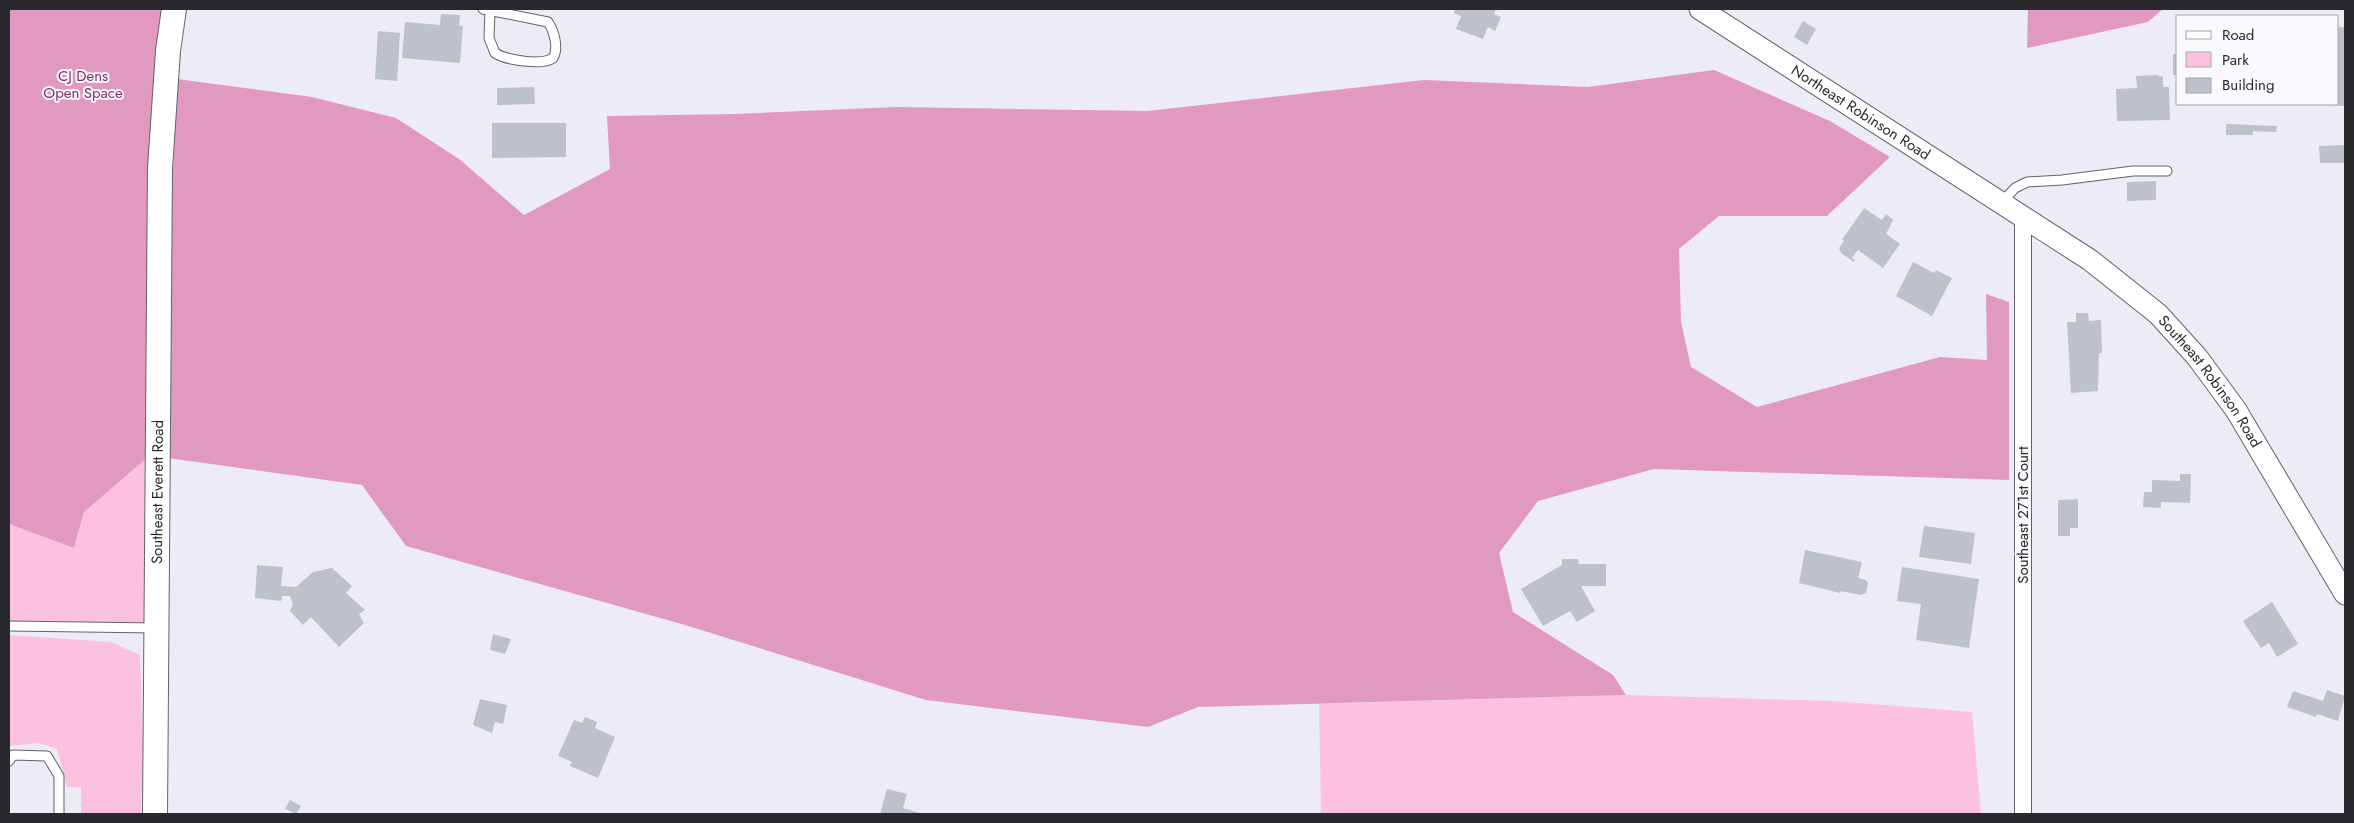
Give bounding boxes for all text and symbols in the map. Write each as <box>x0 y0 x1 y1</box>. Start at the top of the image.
legend <box>2176 15 2339 105</box>
text: Road <box>2222 24 2254 46</box>
text: Park <box>2222 49 2249 71</box>
street label: Northeast Robinson Road <box>1787 59 1935 165</box>
park label: CJ Dens Open Space <box>43 65 123 104</box>
text: Building <box>2222 74 2274 96</box>
street label: Southeast Robinson Road <box>2153 310 2267 452</box>
street label: Southeast Everett Road <box>146 420 169 564</box>
street label: Southeast 271st Court <box>2012 446 2034 584</box>

